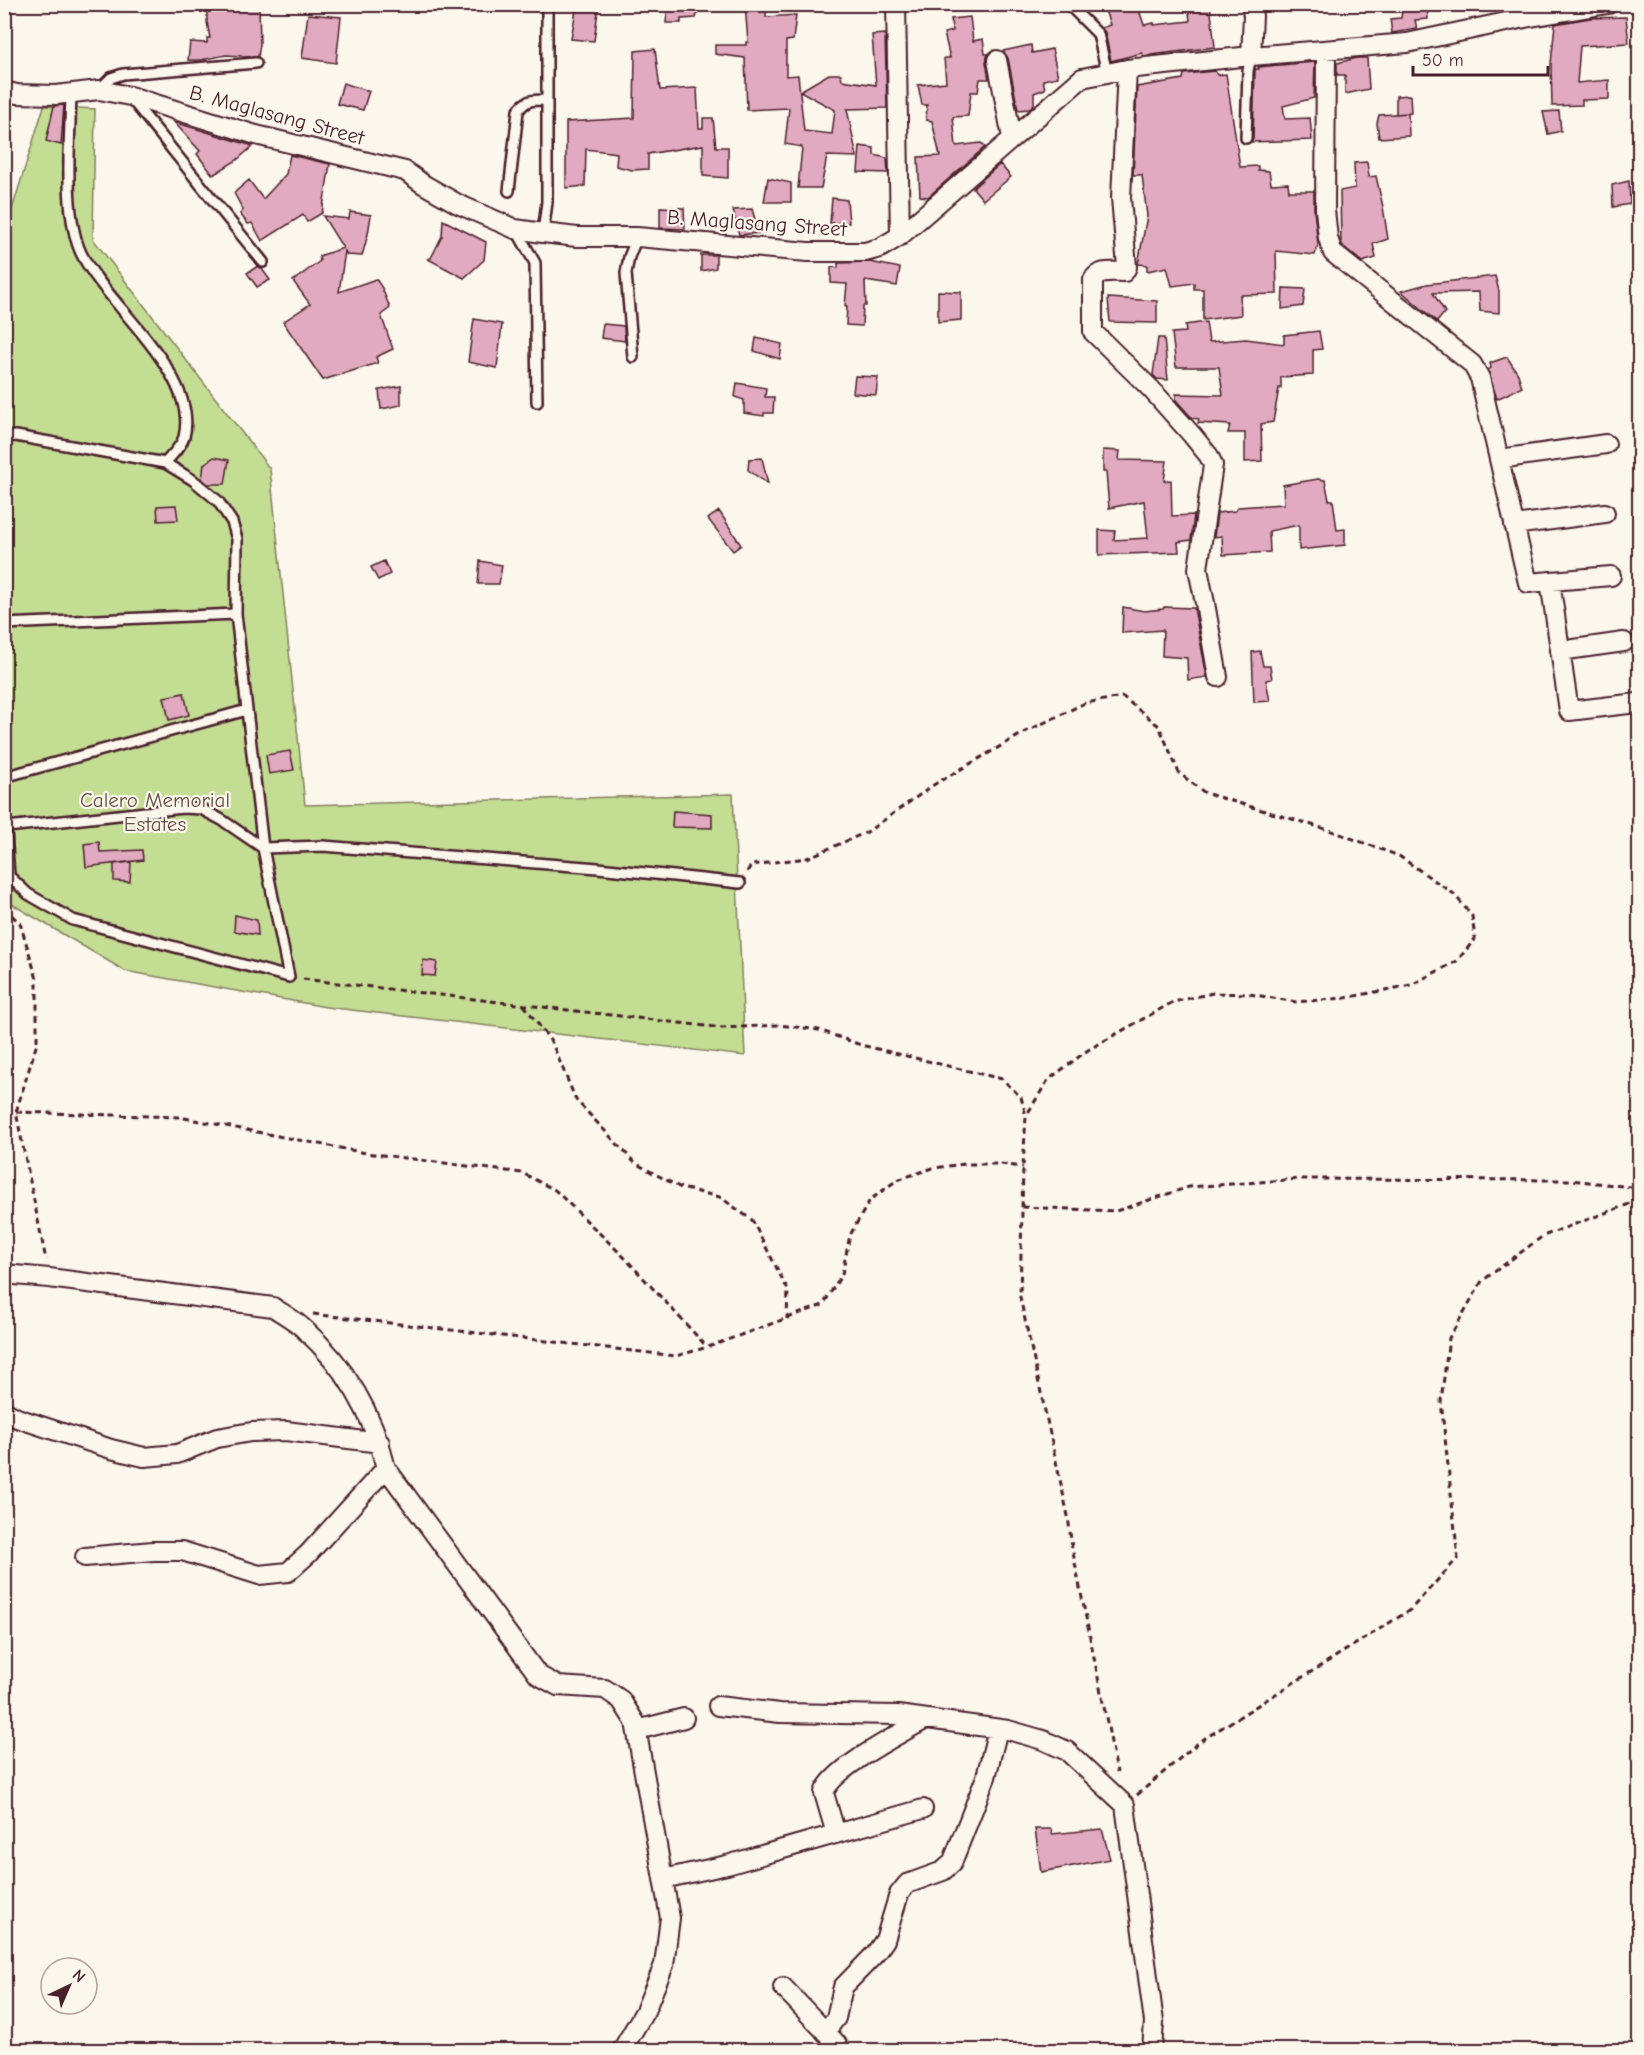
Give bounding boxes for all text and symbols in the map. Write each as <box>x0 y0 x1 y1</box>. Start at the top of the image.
scale bar <box>1413 39 1548 77</box>
text: 50 m <box>1422 50 1464 71</box>
street label: B. Maglasang Street <box>187 80 368 150</box>
street label: B. Maglasang Street <box>666 205 849 241</box>
park label: Calero Memorial Estates <box>80 788 230 836</box>
north arrow <box>39 1956 99 2016</box>
text: N <box>69 1966 89 1986</box>

